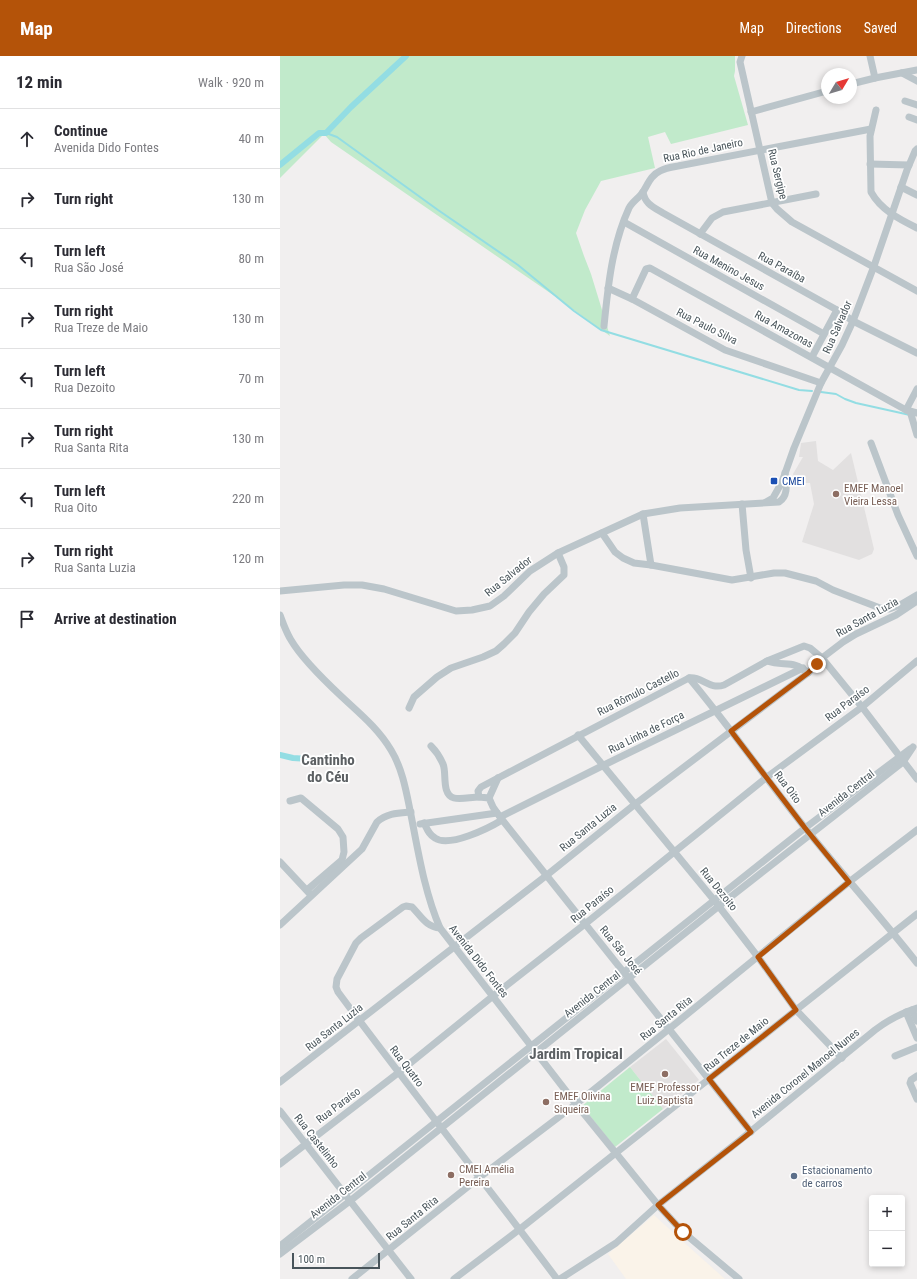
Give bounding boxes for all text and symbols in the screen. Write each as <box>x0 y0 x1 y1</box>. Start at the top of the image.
text: Map <box>20 17 53 40</box>
text: Map <box>740 20 764 36</box>
text: Directions <box>786 20 842 36</box>
text: Saved <box>864 20 897 36</box>
north arrow <box>821 68 857 104</box>
text: 12 min <box>16 72 62 92</box>
text: Walk · 920 m <box>198 75 264 90</box>
text: Continue <box>54 122 108 140</box>
icon: ahead <box>16 128 38 150</box>
text: 40 m <box>238 131 264 146</box>
street label: Rua Rio de Janeiro <box>662 136 744 165</box>
text: Avenida Dido Fontes <box>54 140 159 155</box>
street label: Rua Sergipe <box>765 148 790 201</box>
icon: right <box>16 188 38 210</box>
text: Turn right <box>54 190 113 208</box>
text: 130 m <box>232 191 264 206</box>
text: Turn left <box>54 242 105 260</box>
street label: Rua Menino Jesus <box>691 243 767 293</box>
icon: left <box>16 248 38 270</box>
street label: Rua Paraíba <box>756 249 808 286</box>
text: 80 m <box>238 251 264 266</box>
text: Rua São José <box>54 260 124 275</box>
street label: Rua Salvador <box>820 298 855 356</box>
text: Turn right <box>54 302 113 320</box>
street label: Rua Paulo Silva <box>674 305 739 347</box>
icon: right <box>16 308 38 330</box>
street label: Rua Amazonas <box>752 308 815 351</box>
text: 130 m <box>232 311 264 326</box>
text: Rua Treze de Maio <box>54 320 148 335</box>
text: Turn left <box>54 362 105 380</box>
icon: left <box>16 368 38 390</box>
text: 70 m <box>238 371 264 386</box>
text: Rua Dezoito <box>54 380 115 395</box>
text: Turn right <box>54 422 113 440</box>
icon: right <box>16 428 38 450</box>
text: 130 m <box>232 431 264 446</box>
text: Rua Santa Rita <box>54 440 129 455</box>
place label: CMEI <box>782 475 805 488</box>
marker: CMEI <box>769 476 779 486</box>
text: Turn left <box>54 482 105 500</box>
place label: EMEF Manoel Vieira Lessa <box>844 482 903 508</box>
icon: left <box>16 488 38 510</box>
marker: EMEF Manoel Vieira Lessa <box>831 489 841 499</box>
text: 220 m <box>232 491 264 506</box>
text: Rua Oito <box>54 500 97 515</box>
text: Turn right <box>54 542 113 560</box>
icon: right <box>16 548 38 570</box>
text: 120 m <box>232 551 264 566</box>
street label: Rua Salvador <box>482 553 535 599</box>
text: Rua Santa Luzia <box>54 560 136 575</box>
street label: Rua Santa Luzia <box>834 595 901 640</box>
icon: arrive <box>16 608 38 630</box>
text: Arrive at destination <box>54 610 177 628</box>
route end <box>808 655 826 673</box>
street label: Rua Rômulo Castello <box>595 666 682 719</box>
street label: Rua Paraíso <box>823 682 872 724</box>
street label: Rua Linha de Força <box>606 709 686 756</box>
district label: Cantinho do Céu <box>301 751 355 786</box>
street label: Avenida Central <box>816 767 877 819</box>
street label: Rua Oito <box>771 769 804 806</box>
street label: Rua Santa Luzia <box>557 801 619 854</box>
street label: Rua Dezoito <box>697 865 740 914</box>
street label: Rua Paraíso <box>568 883 617 926</box>
street label: Avenida Dido Fontes <box>446 922 511 1000</box>
street label: Rua São José <box>597 923 644 977</box>
street label: Avenida Central <box>562 968 623 1020</box>
street label: Rua Santa Rita <box>638 993 695 1043</box>
street label: Rua Santa Luzia <box>303 1001 366 1054</box>
street label: Rua Treze de Maio <box>701 1014 772 1075</box>
street label: Avenida Coronel Manoel Nunes <box>749 1026 862 1121</box>
street label: Rua Quatro <box>387 1043 427 1090</box>
district label: Jardim Tropical <box>529 1045 623 1063</box>
marker: EMEF Professor Luiz Baptista <box>660 1069 670 1079</box>
place label: EMEF Professor Luiz Baptista <box>630 1081 700 1107</box>
street label: Rua Paraíso <box>314 1084 363 1126</box>
place label: EMEF Olivina Siqueira <box>554 1090 611 1116</box>
marker: EMEF Olivina Siqueira <box>541 1097 551 1107</box>
street label: Rua Castelinho <box>291 1112 342 1171</box>
place label: CMEI Amélia Pereira <box>459 1163 514 1189</box>
place label: Estacionamento de carros <box>802 1164 873 1190</box>
street label: Avenida Central <box>308 1169 369 1221</box>
marker: CMEI Amélia Pereira <box>446 1170 456 1180</box>
marker: Estacionamento de carros <box>789 1171 799 1181</box>
street label: Rua Santa Rita <box>384 1193 441 1243</box>
map controls <box>869 1195 905 1267</box>
button: + <box>869 1195 905 1231</box>
route start <box>674 1223 692 1241</box>
button: − <box>869 1231 905 1267</box>
scale bar <box>292 1251 380 1270</box>
text: 100 m <box>298 1253 325 1266</box>

